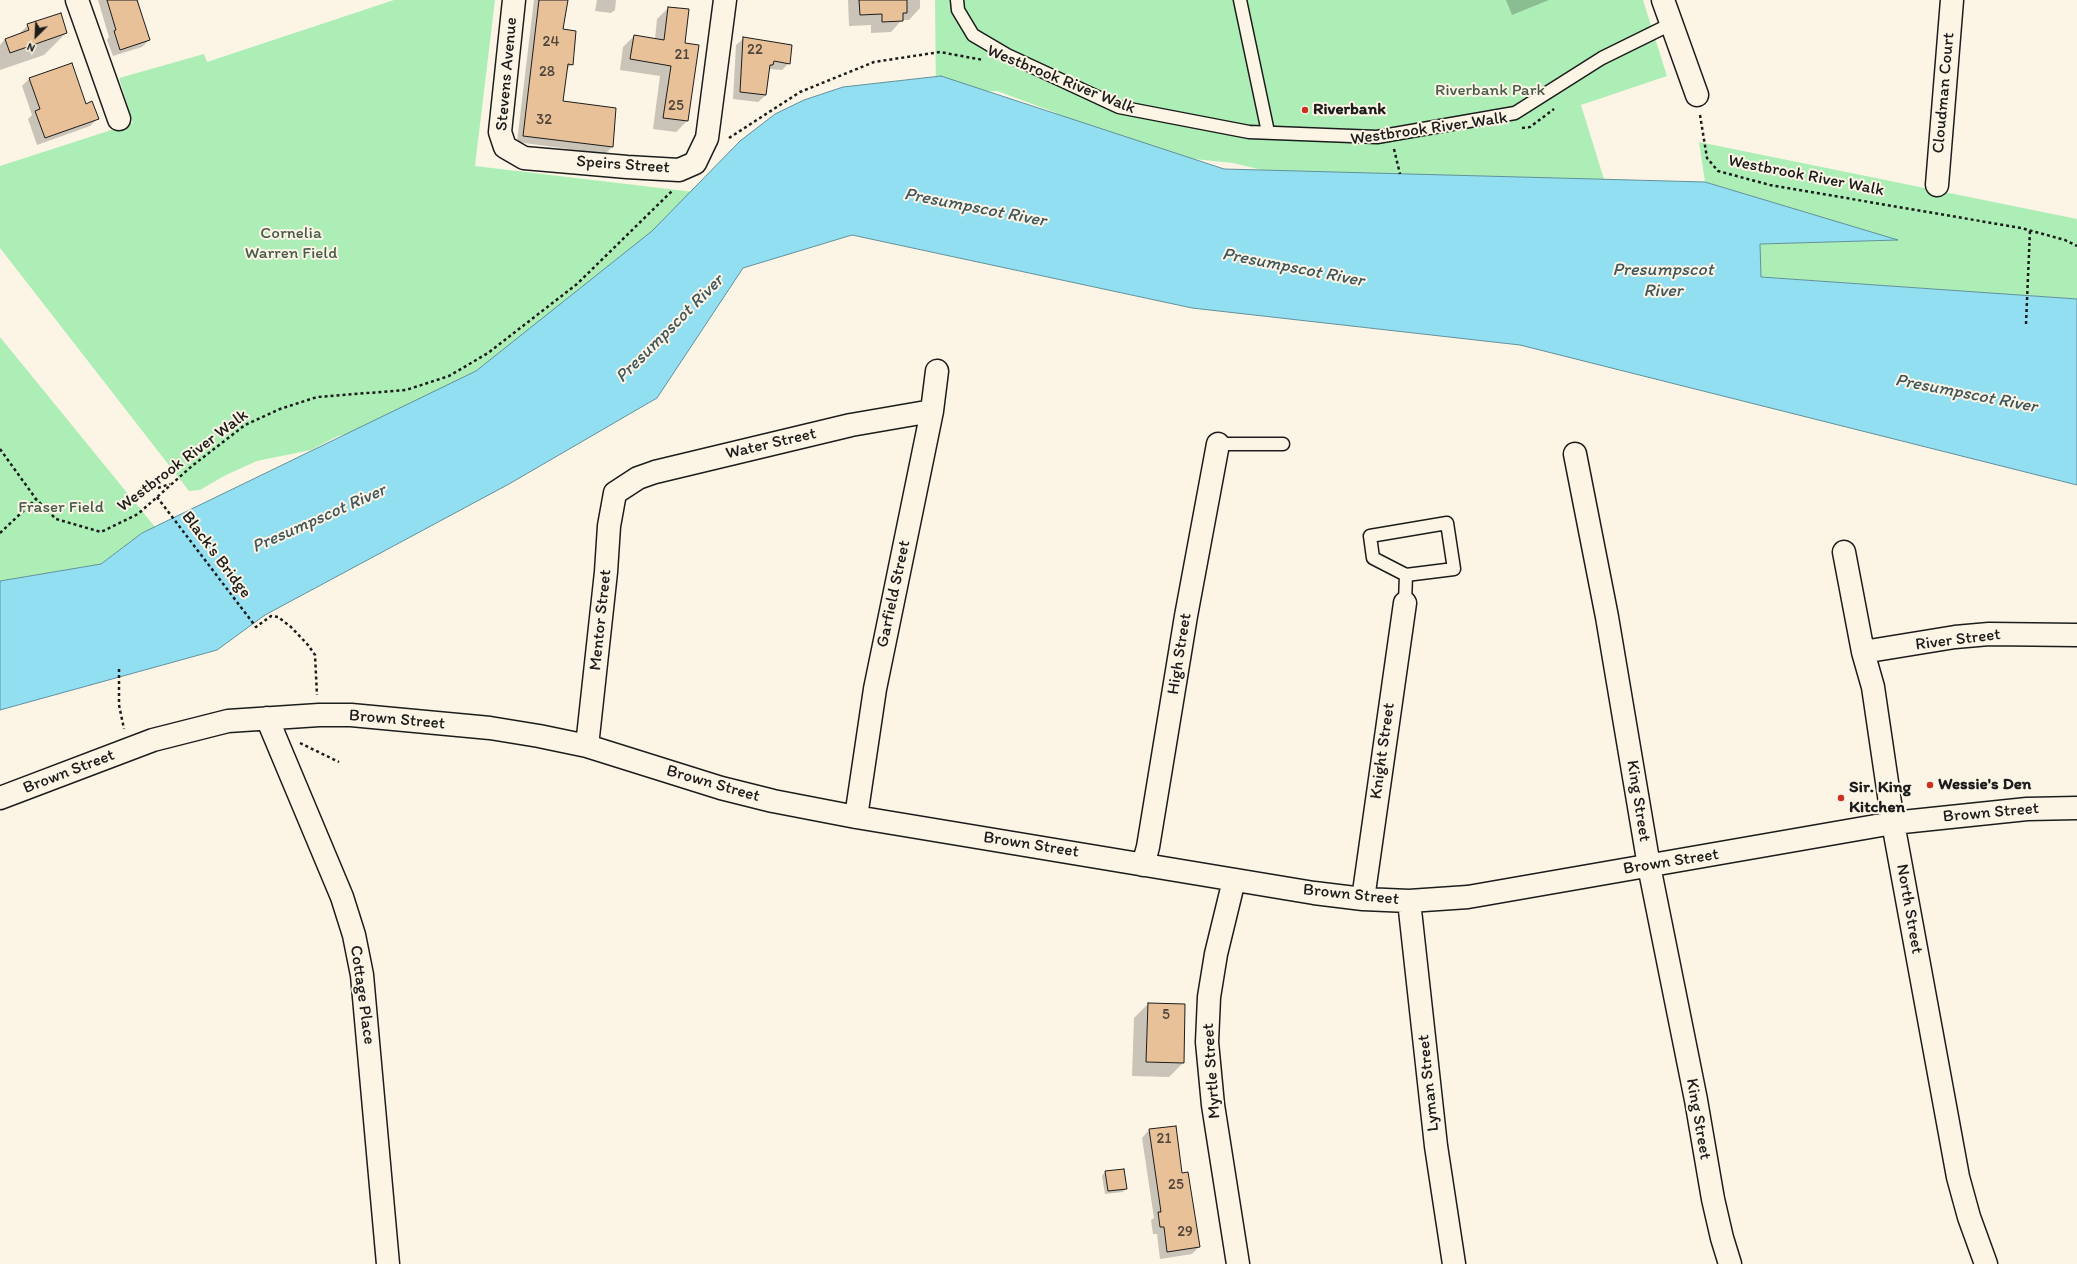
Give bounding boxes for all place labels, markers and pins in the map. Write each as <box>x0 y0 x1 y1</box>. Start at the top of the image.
place label: Riverbank <box>1313 100 1386 120</box>
marker: Riverbank <box>1300 105 1310 115</box>
place label: Wessie's Den <box>1938 775 2031 795</box>
place label: Sir. King Kitchen <box>1849 778 1911 818</box>
marker: Wessie's Den <box>1925 780 1935 790</box>
marker: Sir. King Kitchen <box>1836 793 1846 803</box>

